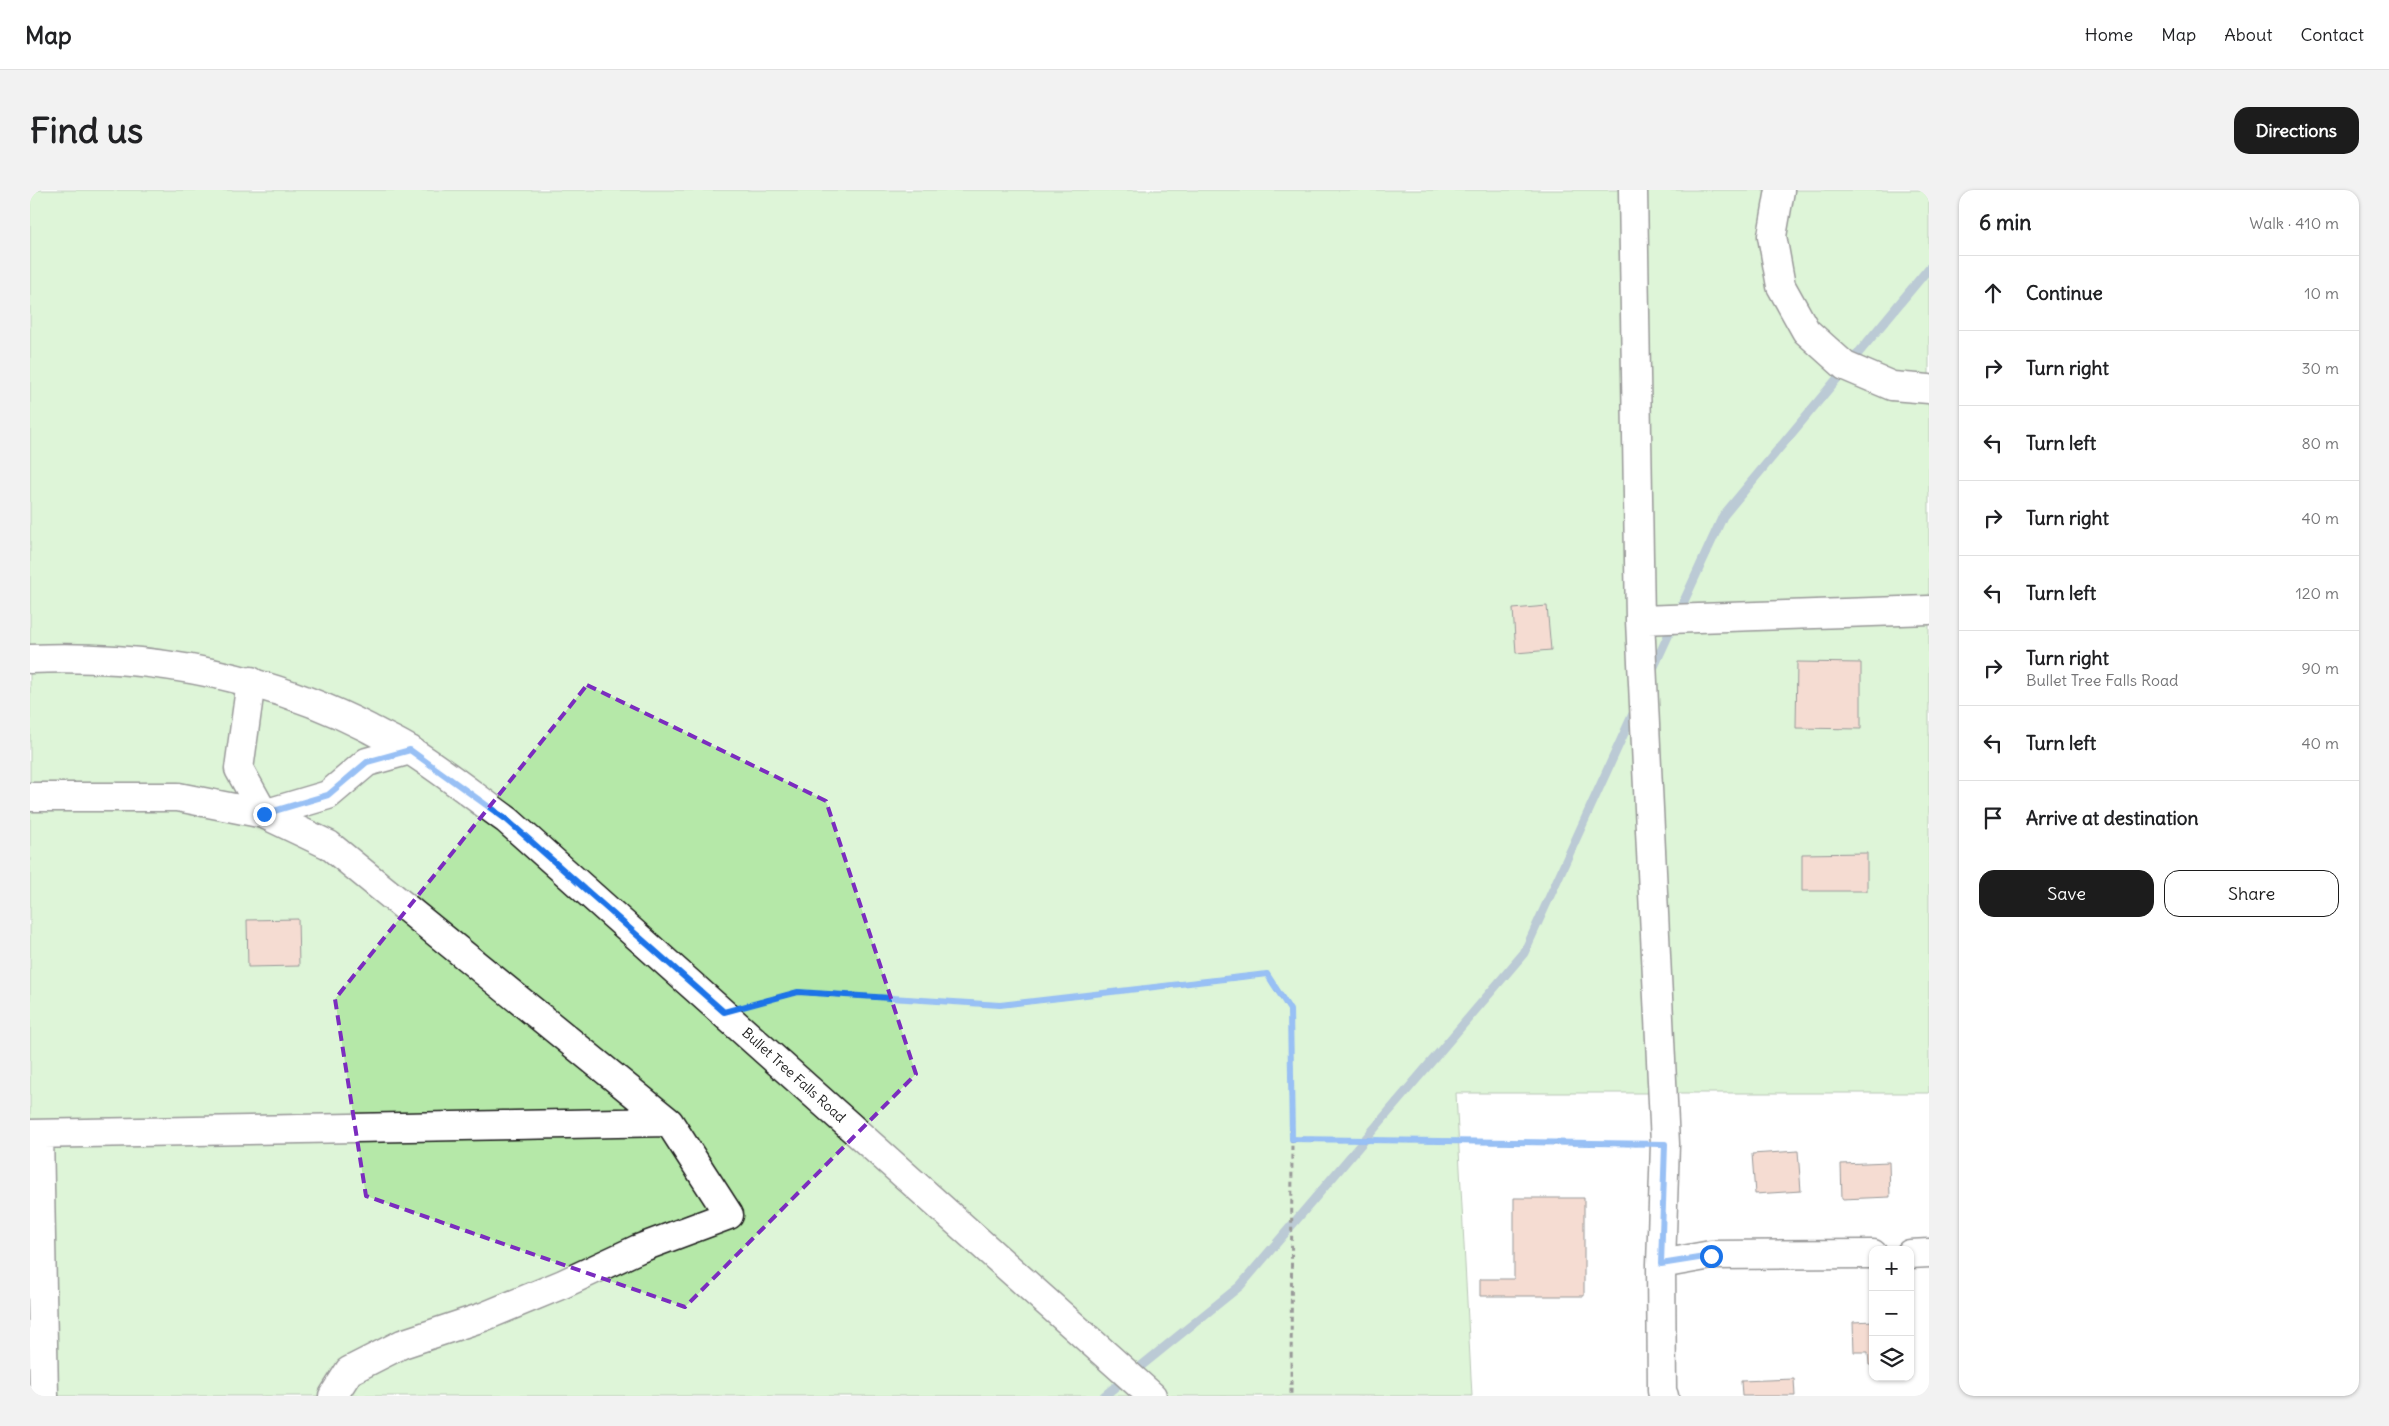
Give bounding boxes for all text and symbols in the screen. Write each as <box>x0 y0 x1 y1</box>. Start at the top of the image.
text: Map <box>25 20 72 50</box>
text: Home <box>2085 23 2133 46</box>
text: Map <box>2161 23 2196 46</box>
text: About <box>2224 23 2272 46</box>
text: Contact <box>2300 23 2364 46</box>
button: Directions <box>2234 107 2359 154</box>
text: Find us <box>30 108 143 152</box>
text: 6 min <box>1979 209 2031 236</box>
text: Walk · 410 m <box>2249 213 2339 233</box>
icon: ahead <box>1979 279 2007 307</box>
text: Continue <box>2026 281 2103 305</box>
text: 10 m <box>2304 283 2339 303</box>
icon: right <box>1979 354 2007 382</box>
text: Turn right <box>2026 356 2109 380</box>
text: 30 m <box>2302 358 2339 378</box>
icon: left <box>1979 429 2007 457</box>
text: Turn left <box>2026 431 2096 455</box>
text: 80 m <box>2301 433 2339 453</box>
icon: right <box>1979 504 2007 532</box>
text: Turn right <box>2026 506 2109 530</box>
text: 40 m <box>2301 508 2339 528</box>
icon: left <box>1979 579 2007 607</box>
text: Turn left <box>2026 581 2096 605</box>
text: 120 m <box>2296 583 2339 603</box>
text: Turn right <box>2026 646 2109 670</box>
icon: right <box>1979 654 2007 682</box>
text: 90 m <box>2301 658 2339 678</box>
text: Bullet Tree Falls Road <box>2026 670 2178 690</box>
icon: left <box>1979 729 2007 757</box>
text: Turn left <box>2026 731 2096 755</box>
text: 40 m <box>2301 733 2339 753</box>
route end <box>253 803 276 826</box>
icon: arrive <box>1979 804 2007 832</box>
text: Arrive at destination <box>2026 806 2199 830</box>
button: Save <box>1979 870 2154 917</box>
button: Share <box>2164 870 2339 917</box>
street label: Bullet Tree Falls Road <box>738 1024 850 1126</box>
route start <box>1700 1245 1723 1268</box>
map controls <box>1869 1246 1914 1381</box>
button: + <box>1869 1246 1914 1291</box>
button: − <box>1869 1291 1914 1336</box>
button: layers <box>1869 1336 1914 1381</box>

